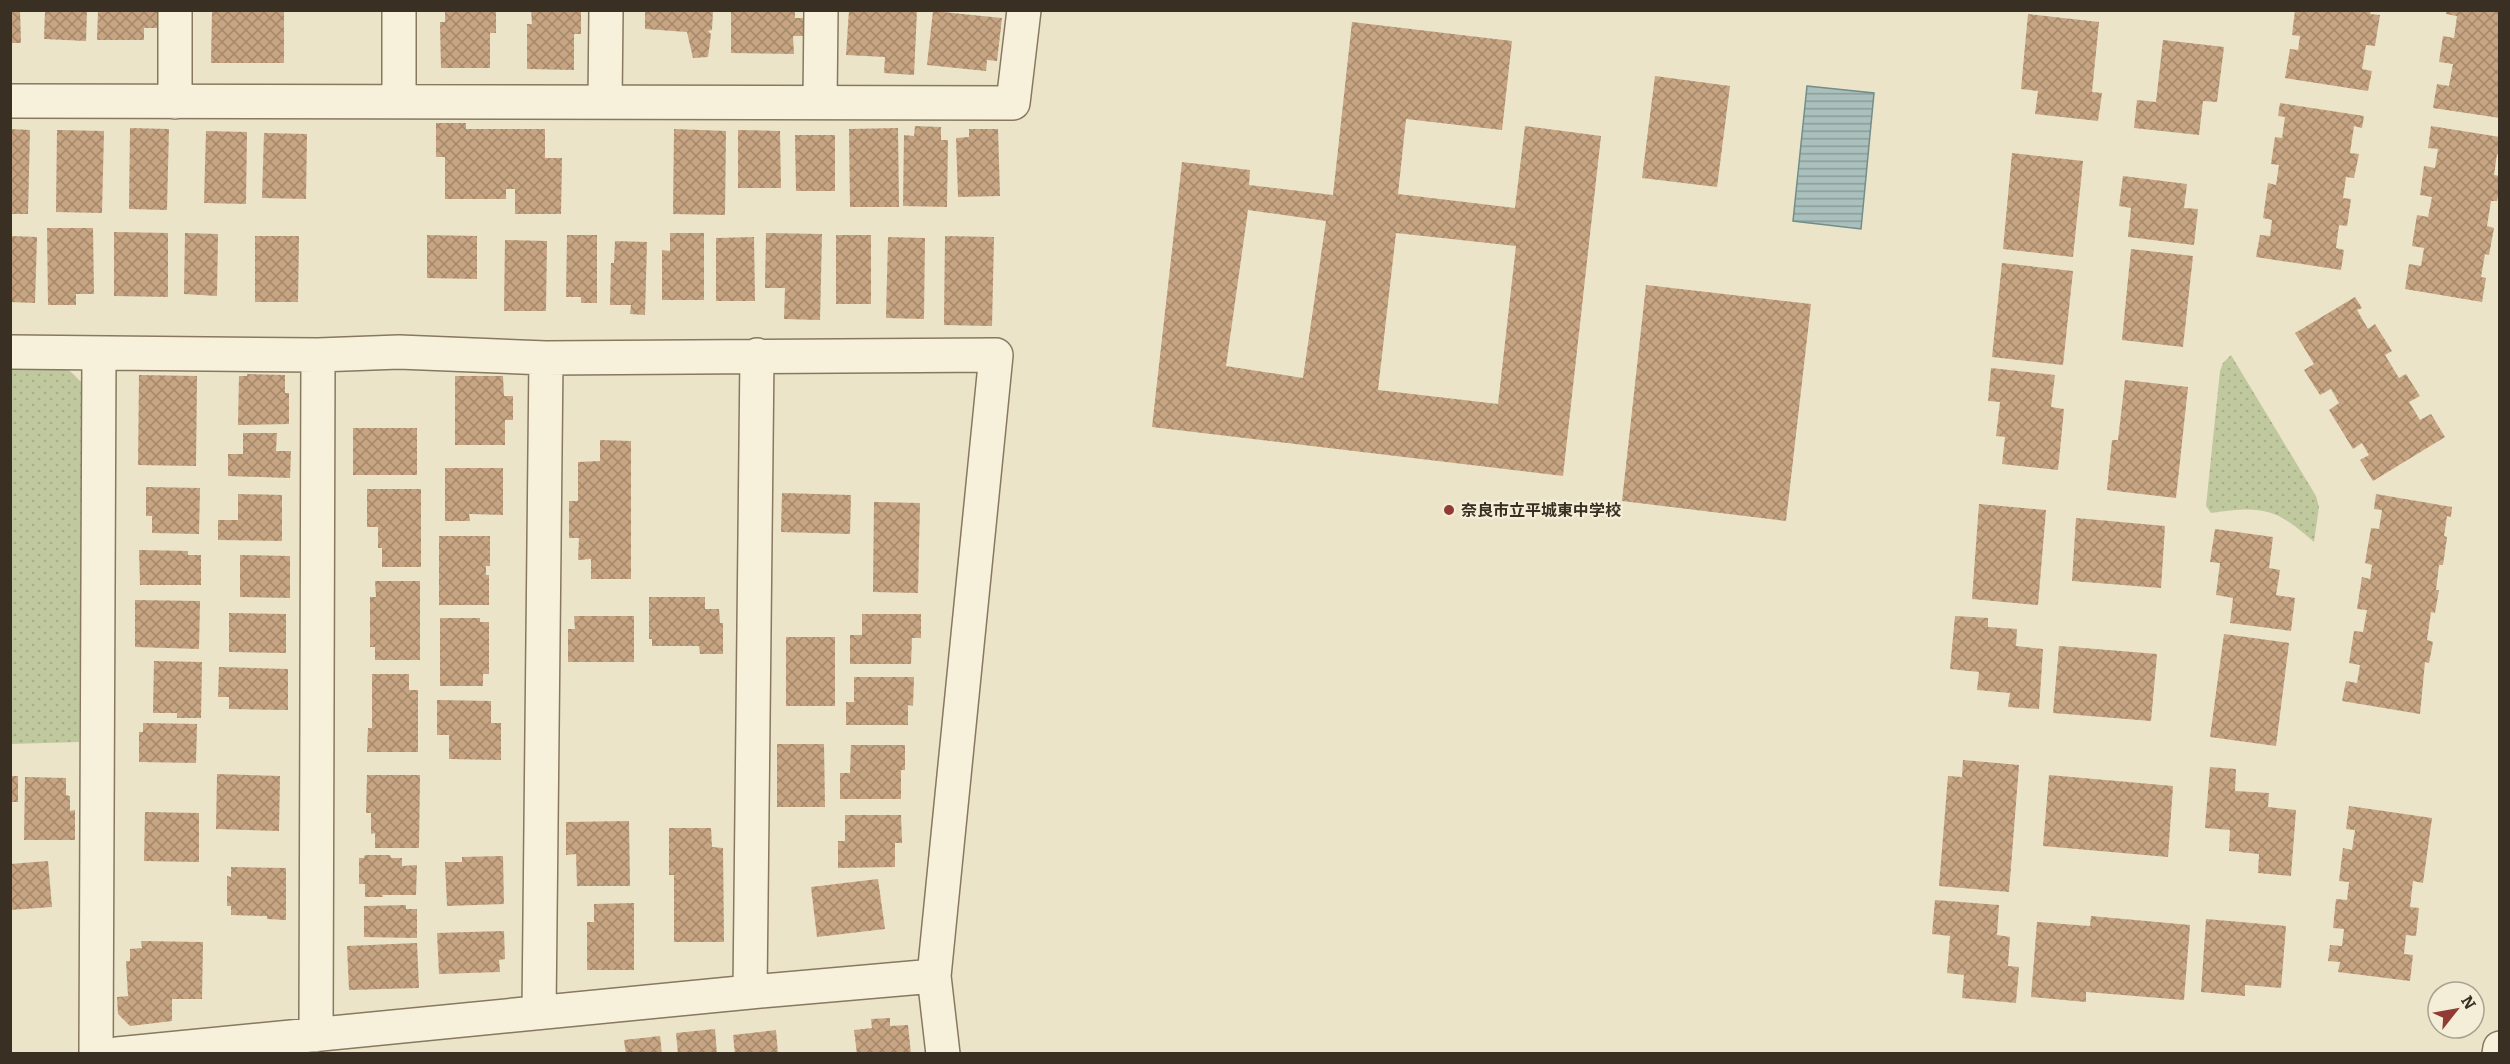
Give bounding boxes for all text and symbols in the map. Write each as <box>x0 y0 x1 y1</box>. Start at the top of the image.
place label: 奈良市立平城東中学校 <box>1461 501 1621 520</box>
marker: 奈良市立平城東中学校 <box>1442 503 1456 517</box>
north arrow <box>2426 980 2486 1040</box>
text: N <box>2457 992 2480 1013</box>

